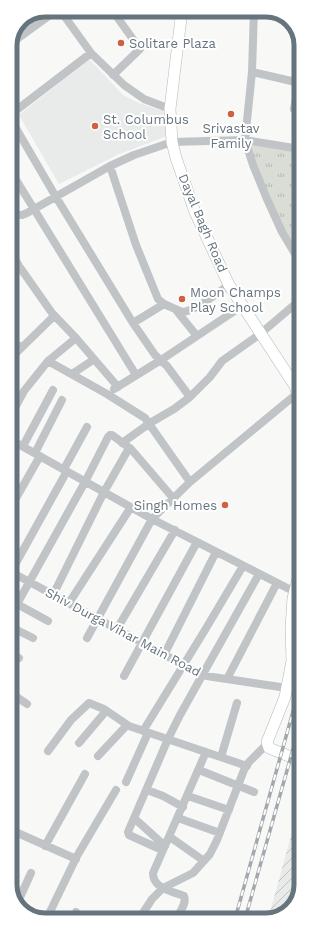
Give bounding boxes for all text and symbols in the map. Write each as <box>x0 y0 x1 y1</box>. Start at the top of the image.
place label: Solitare Plaza <box>129 36 217 51</box>
marker: Solitare Plaza <box>116 38 126 48</box>
marker: Srivastav Family <box>226 109 236 119</box>
place label: St. Columbus School <box>103 112 189 142</box>
marker: St. Columbus School <box>90 121 100 131</box>
place label: Srivastav Family <box>202 121 260 151</box>
street label: Dayal Bagh Road <box>176 172 230 274</box>
place label: Moon Champs Play School <box>190 285 281 315</box>
marker: Moon Champs Play School <box>177 294 187 304</box>
place label: Singh Homes <box>134 498 217 513</box>
marker: Singh Homes <box>220 500 230 510</box>
street label: Shiv Durga Vihar Main Road <box>43 585 203 679</box>

